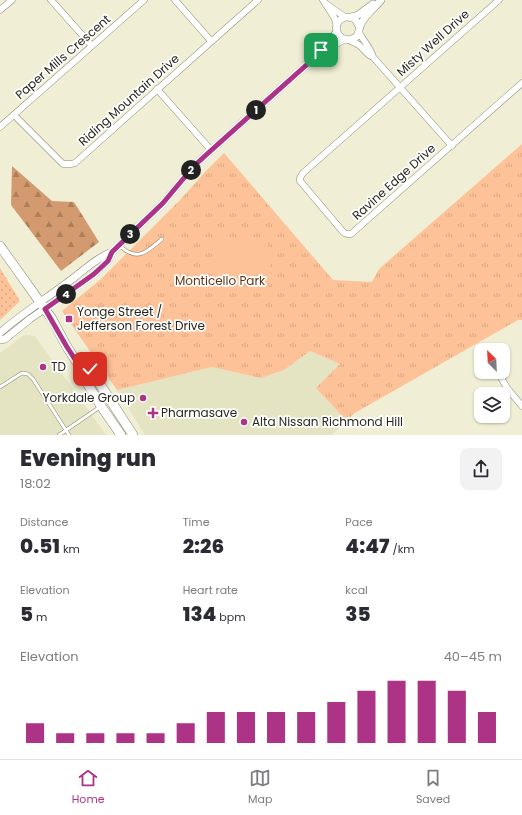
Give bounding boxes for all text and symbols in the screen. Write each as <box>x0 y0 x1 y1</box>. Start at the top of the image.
street label: Misty Well Drive <box>393 5 473 80</box>
street label: Paper Mills Crescent <box>11 10 114 103</box>
pin <box>304 33 338 67</box>
icon: arrive <box>310 39 332 61</box>
street label: Riding Mountain Drive <box>75 50 183 149</box>
pin: 1 <box>246 100 266 120</box>
text: 1 <box>254 102 258 118</box>
street label: Ravine Edge Drive <box>348 140 439 224</box>
pin: 2 <box>181 160 201 180</box>
text: 2 <box>188 162 194 178</box>
pin: 3 <box>120 224 140 244</box>
text: 3 <box>127 226 133 242</box>
park label: Monticello Park <box>175 272 266 289</box>
pin: 4 <box>56 284 76 304</box>
text: 4 <box>62 286 70 302</box>
place label: Yonge Street / Jefferson Forest Drive <box>77 303 205 334</box>
marker: Yonge Street / Jefferson Forest Drive <box>64 314 74 324</box>
north arrow <box>474 343 510 379</box>
map controls <box>474 343 510 423</box>
pin <box>73 352 107 386</box>
place label: TD <box>51 358 66 375</box>
icon: check <box>79 358 101 380</box>
marker: TD <box>38 362 48 372</box>
button: layers <box>474 387 510 423</box>
place label: Yorkdale Group <box>43 389 135 406</box>
marker: Yorkdale Group <box>138 393 148 403</box>
place label: Pharmasave <box>161 404 237 421</box>
marker: Pharmasave <box>148 408 158 418</box>
place label: Alta Nissan Richmond Hill <box>252 413 403 430</box>
marker: Alta Nissan Richmond Hill <box>239 417 249 427</box>
text: Evening run <box>20 443 156 474</box>
button: share <box>460 448 502 490</box>
text: 18:02 <box>20 474 51 493</box>
text: Distance <box>20 514 68 530</box>
text: Time <box>183 514 209 530</box>
text: Pace <box>345 514 373 530</box>
text: 0.51 <box>20 532 60 560</box>
text: 2:26 <box>183 532 224 560</box>
text: 4:47 <box>345 532 389 560</box>
text: km <box>60 541 80 557</box>
text: /km <box>389 541 415 557</box>
text: Elevation <box>20 582 70 598</box>
text: Heart rate <box>183 582 238 598</box>
text: kcal <box>345 582 368 598</box>
text: 5 <box>20 600 33 628</box>
text: 134 <box>183 600 216 628</box>
text: 35 <box>345 600 371 628</box>
text: m <box>33 609 47 625</box>
text: bpm <box>216 609 246 625</box>
text: Elevation <box>20 647 79 666</box>
text: 40–45 m <box>444 647 502 666</box>
tab: Home <box>72 767 105 808</box>
tab: Map <box>248 767 272 808</box>
tab: Saved <box>416 767 450 808</box>

